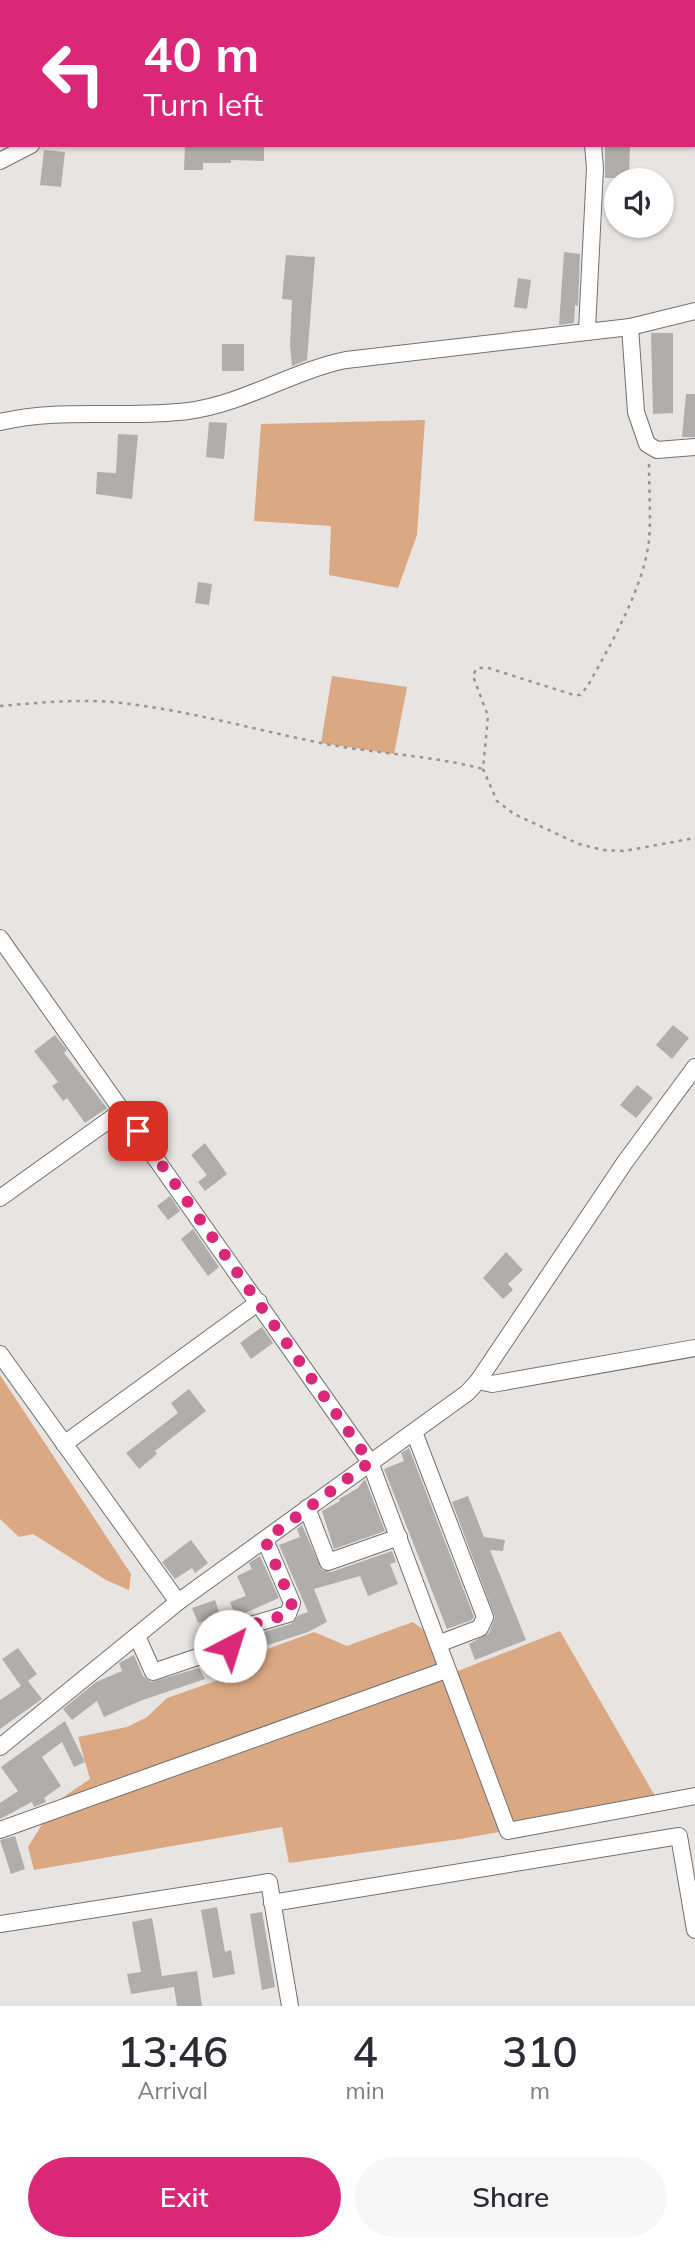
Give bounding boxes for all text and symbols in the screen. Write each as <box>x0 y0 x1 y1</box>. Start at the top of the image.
text: 40 m <box>143 23 259 84</box>
icon: left <box>28 28 119 119</box>
text: Turn left <box>143 84 263 124</box>
map controls <box>604 168 674 238</box>
button: sound <box>604 168 674 238</box>
pin <box>108 1101 168 1161</box>
icon: arrive <box>119 1112 157 1150</box>
position arrow <box>193 1609 267 1683</box>
text: 13:46 <box>117 2025 228 2078</box>
text: 4 <box>352 2025 378 2078</box>
text: 310 <box>502 2025 578 2078</box>
text: Arrival <box>138 2076 208 2105</box>
text: min <box>345 2076 385 2105</box>
text: m <box>530 2076 550 2105</box>
button: Exit <box>28 2157 341 2237</box>
button: Share <box>355 2157 667 2237</box>

